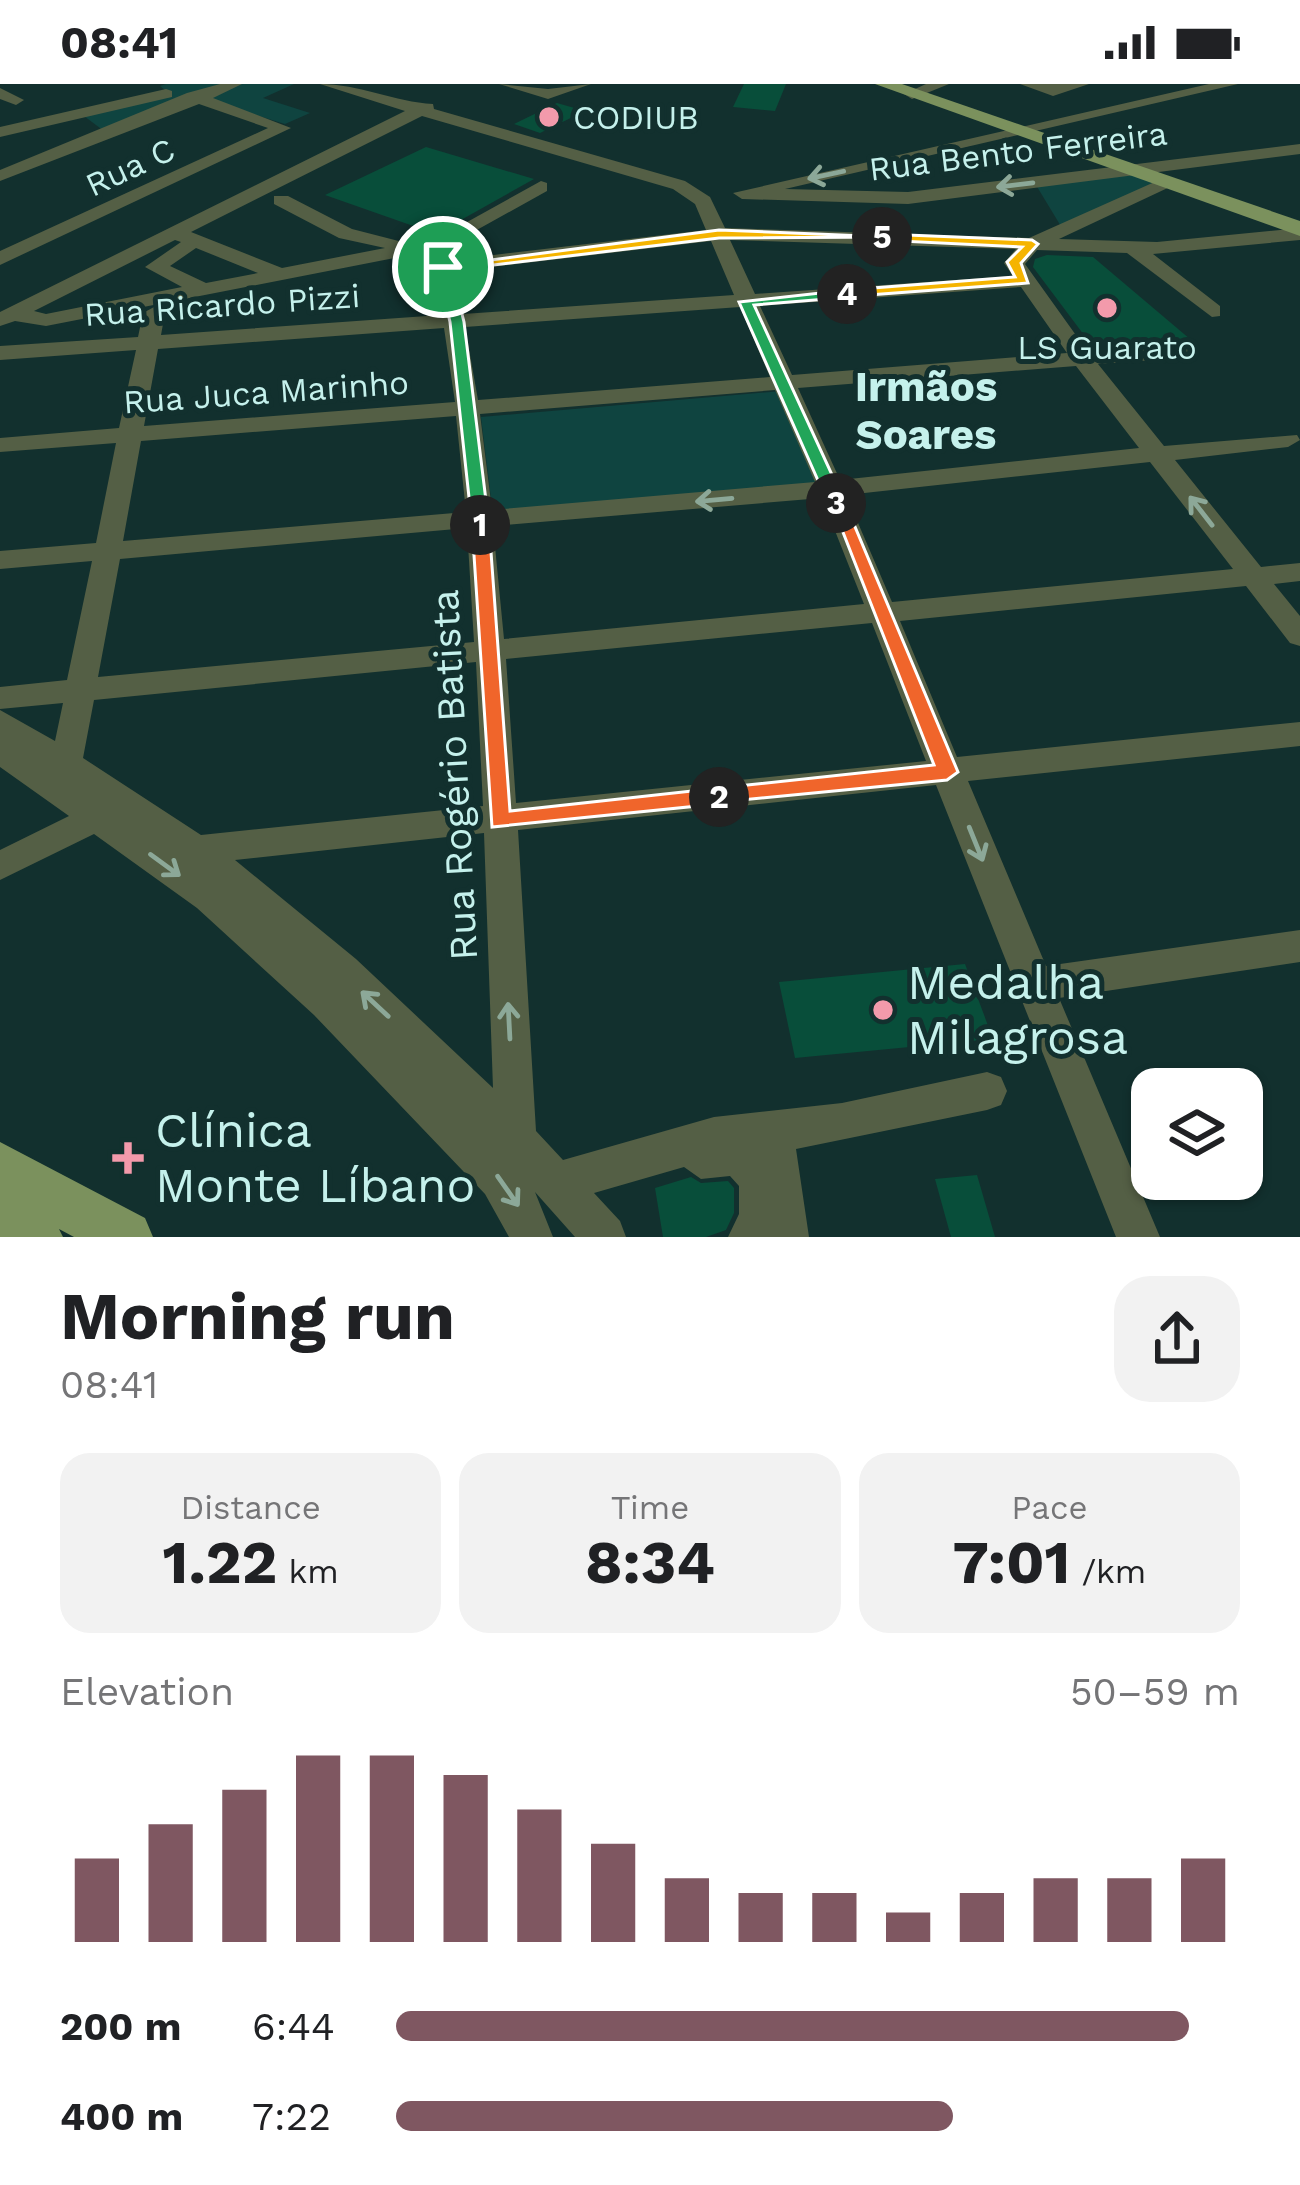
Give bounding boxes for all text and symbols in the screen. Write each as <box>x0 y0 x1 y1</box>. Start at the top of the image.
text: 08:41 <box>60 16 178 69</box>
place label: CODIUB <box>573 98 699 137</box>
marker: CODIUB <box>536 104 562 130</box>
street label: Rua Bento Ferreira <box>867 113 1169 189</box>
street label: Rua C <box>79 130 181 204</box>
one-way arrow <box>807 164 845 187</box>
one-way arrow <box>996 174 1035 196</box>
pin: 5 <box>852 207 912 267</box>
pin <box>392 216 494 318</box>
text: 5 <box>872 217 892 256</box>
icon: arrive <box>410 234 476 300</box>
pin: 4 <box>817 264 877 324</box>
text: 4 <box>836 274 858 313</box>
street label: Rua Ricardo Pizzi <box>83 276 361 334</box>
marker: LS Guarato <box>1094 295 1120 321</box>
place label: LS Guarato <box>1017 328 1197 367</box>
district label: Irmãos Soares <box>855 362 997 459</box>
street label: Rua Juca Marinho <box>122 363 410 421</box>
pin: 3 <box>806 473 866 533</box>
text: 3 <box>826 483 846 522</box>
one-way arrow <box>695 488 734 511</box>
pin: 1 <box>450 495 510 555</box>
one-way arrow <box>1188 496 1215 528</box>
text: 1 <box>473 505 487 544</box>
street label: Rua Rogério Batista <box>422 588 486 962</box>
pin: 2 <box>689 767 749 827</box>
text: 2 <box>709 777 729 816</box>
one-way arrow <box>967 825 989 862</box>
one-way arrow <box>148 852 181 877</box>
place label: Medalha Milagrosa <box>907 954 1128 1066</box>
one-way arrow <box>361 991 390 1019</box>
marker: Medalha Milagrosa <box>870 997 896 1023</box>
one-way arrow <box>497 1002 520 1041</box>
map controls <box>1131 1068 1263 1200</box>
button: layers <box>1131 1068 1263 1200</box>
place label: Clínica Monte Líbano <box>155 1102 475 1214</box>
marker: Clínica Monte Líbano <box>112 1142 144 1174</box>
one-way arrow <box>495 1174 520 1207</box>
button: share <box>1114 1276 1240 1402</box>
text: Morning run <box>60 1278 455 1355</box>
text: 08:41 <box>60 1362 158 1407</box>
text: Distance <box>181 1488 321 1527</box>
text: Time <box>611 1488 689 1527</box>
text: Pace <box>1011 1488 1088 1527</box>
text: 1.22 <box>163 1527 277 1598</box>
text: 8:34 <box>585 1527 715 1598</box>
text: 7:01 <box>952 1527 1070 1598</box>
text: km <box>277 1552 339 1591</box>
text: /km <box>1070 1552 1146 1591</box>
text: Elevation <box>60 1669 234 1714</box>
text: 50–59 m <box>1070 1669 1240 1714</box>
text: 200 m <box>60 2004 181 2049</box>
text: 6:44 <box>252 2004 335 2049</box>
text: 400 m <box>60 2094 183 2139</box>
text: 7:22 <box>252 2094 331 2139</box>

